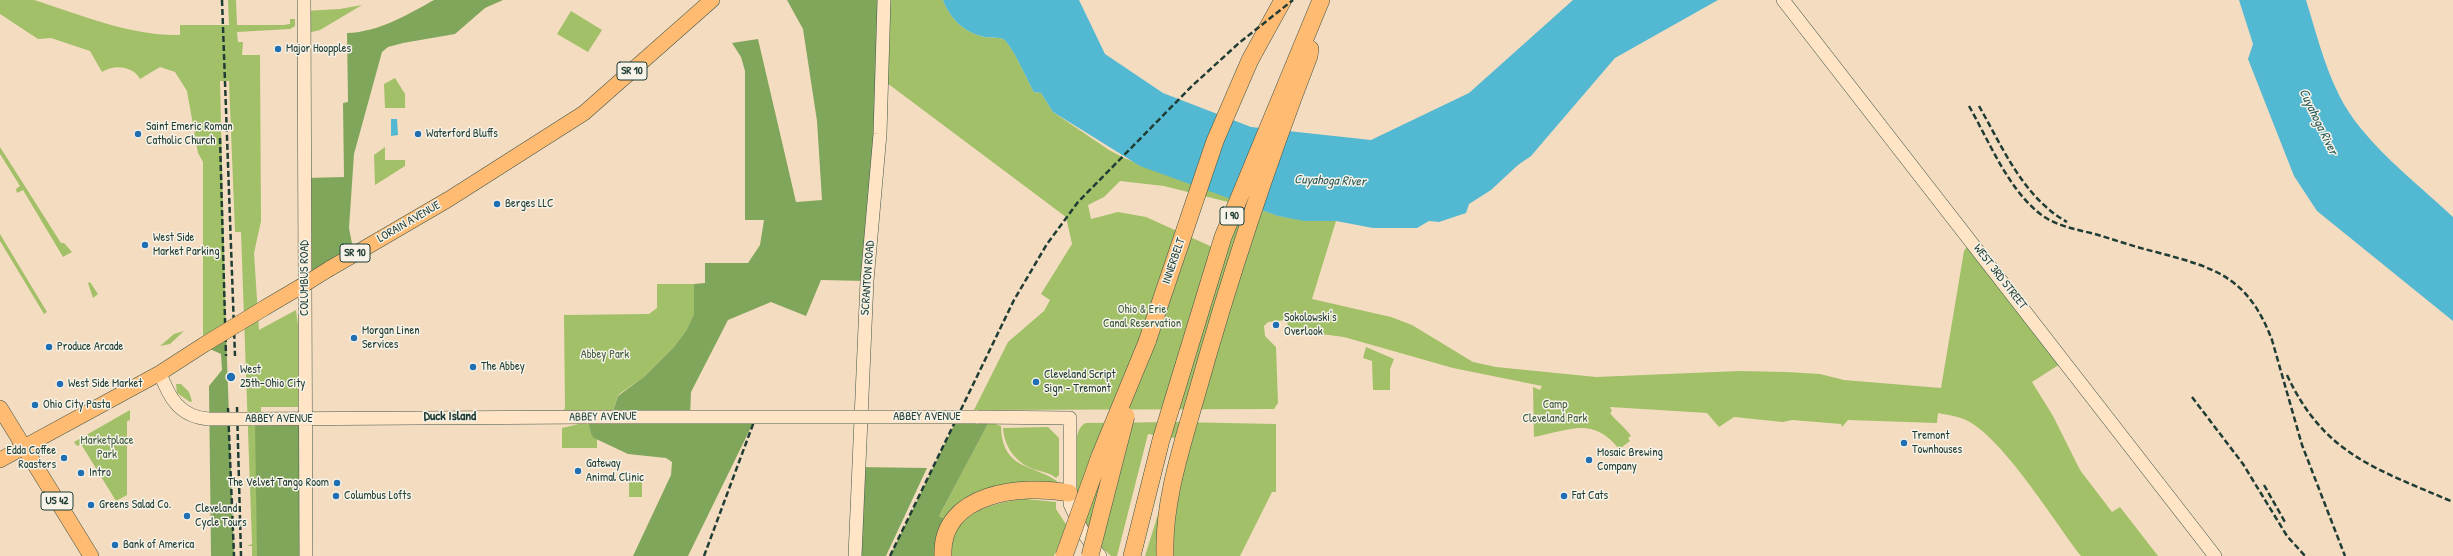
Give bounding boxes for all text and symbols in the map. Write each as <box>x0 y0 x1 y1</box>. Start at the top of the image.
place label: Major Hoopples <box>286 42 351 56</box>
marker: Major Hoopples <box>273 44 283 54</box>
road number: SR 10 <box>617 62 647 80</box>
water label: Cuyahoga River <box>2295 86 2341 158</box>
place label: Saint Emeric Roman Catholic Church <box>146 120 233 148</box>
place label: Waterford Bluffs <box>426 127 498 141</box>
marker: Saint Emeric Roman Catholic Church <box>133 129 143 139</box>
marker: Waterford Bluffs <box>413 129 423 139</box>
water label: Cuyahoga River <box>1294 172 1366 190</box>
place label: Berges LLC <box>505 197 553 211</box>
street label: LORAIN AVENUE <box>375 198 443 246</box>
marker: Berges LLC <box>492 199 502 209</box>
road number: I 90 <box>1220 207 1244 225</box>
place label: West Side Market Parking <box>153 231 220 259</box>
street label: INNERBELT <box>1159 236 1189 286</box>
marker: West Side Market Parking <box>140 240 150 250</box>
street label: COLUMBUS ROAD <box>298 240 312 316</box>
street label: SCRANTON ROAD <box>858 240 878 316</box>
street label: WEST 3RD STREET <box>1970 242 2030 312</box>
road number: SR 10 <box>340 244 370 262</box>
park label: Ohio & Erie Canal Reservation <box>1103 303 1181 331</box>
place label: Sokolowski's Overlook <box>1284 311 1337 339</box>
marker: Sokolowski's Overlook <box>1271 320 1281 330</box>
place label: Morgan Linen Services <box>362 324 420 352</box>
marker: Morgan Linen Services <box>349 333 359 343</box>
place label: Produce Arcade <box>57 340 123 354</box>
marker: Produce Arcade <box>44 342 54 352</box>
park label: Abbey Park <box>581 348 629 362</box>
place label: The Abbey <box>481 360 525 374</box>
marker: The Abbey <box>468 362 478 372</box>
place label: West 25th–Ohio City <box>240 363 305 391</box>
place label: Cleveland Script Sign - Tremont <box>1044 368 1116 396</box>
marker: West 25th–Ohio City <box>225 371 237 383</box>
place label: West Side Market <box>68 377 142 391</box>
marker: Cleveland Script Sign - Tremont <box>1031 377 1041 387</box>
marker: West Side Market <box>55 379 65 389</box>
place label: Ohio City Pasta <box>43 398 110 412</box>
park label: Camp Cleveland Park <box>1523 398 1587 426</box>
marker: Ohio City Pasta <box>30 400 40 410</box>
district label: Duck Island <box>424 409 476 425</box>
street label: ABBEY AVENUE <box>569 409 637 425</box>
street label: ABBEY AVENUE <box>893 410 961 424</box>
street label: ABBEY AVENUE <box>245 412 313 426</box>
place label: Tremont Townhouses <box>1912 429 1962 457</box>
park label: Marketplace Park <box>81 434 133 462</box>
marker: Tremont Townhouses <box>1899 438 1909 448</box>
place label: Edda Coffee Roasters <box>7 444 56 472</box>
place label: Mosaic Brewing Company <box>1597 446 1663 474</box>
marker: Edda Coffee Roasters <box>59 453 69 463</box>
marker: Mosaic Brewing Company <box>1584 455 1594 465</box>
place label: Gateway Animal Clinic <box>586 457 644 485</box>
place label: Intro <box>89 466 111 480</box>
marker: Gateway Animal Clinic <box>573 466 583 476</box>
marker: Intro <box>76 468 86 478</box>
place label: The Velvet Tango Room <box>228 476 329 490</box>
marker: The Velvet Tango Room <box>332 478 342 488</box>
place label: Columbus Lofts <box>344 489 411 503</box>
place label: Fat Cats <box>1572 489 1608 503</box>
marker: Columbus Lofts <box>331 491 341 501</box>
marker: Fat Cats <box>1559 491 1569 501</box>
road number: US 42 <box>41 492 73 510</box>
place label: Greens Salad Co. <box>99 498 171 512</box>
marker: Greens Salad Co. <box>86 500 96 510</box>
place label: Cleveland Cycle Tours <box>195 502 247 530</box>
marker: Cleveland Cycle Tours <box>182 511 192 521</box>
place label: Bank of America <box>123 538 194 552</box>
marker: Bank of America <box>110 540 120 550</box>

